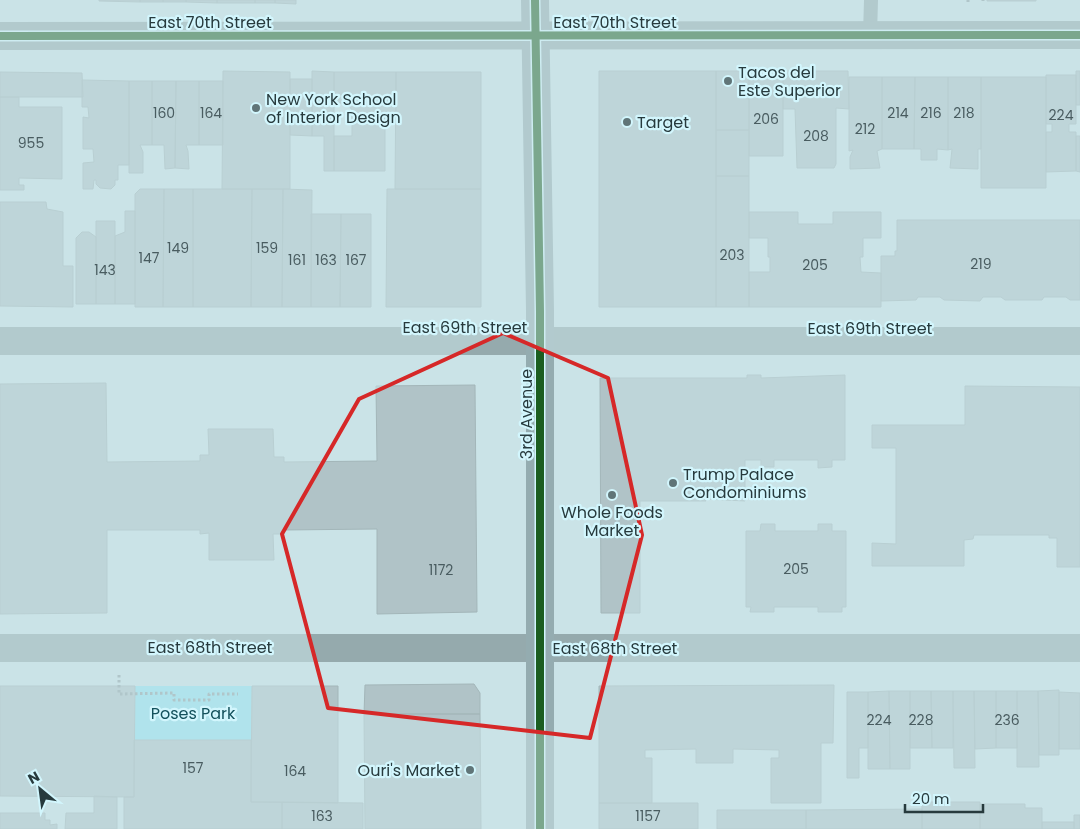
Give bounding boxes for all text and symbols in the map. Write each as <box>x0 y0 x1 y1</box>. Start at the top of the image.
street label: East 70th Street <box>148 11 272 34</box>
street label: East 70th Street <box>553 11 677 34</box>
place label: Tacos del Este Superior <box>738 61 841 102</box>
marker: Tacos del Este Superior <box>722 75 734 87</box>
place label: New York School of Interior Design <box>266 88 401 129</box>
marker: New York School of Interior Design <box>250 102 262 114</box>
house number: 160 <box>153 103 175 123</box>
house number: 164 <box>200 103 222 123</box>
house number: 214 <box>887 103 909 123</box>
house number: 216 <box>920 103 942 123</box>
house number: 218 <box>953 103 975 123</box>
house number: 224 <box>1049 105 1074 125</box>
house number: 206 <box>753 109 779 129</box>
place label: Target <box>637 111 689 134</box>
marker: Target <box>621 116 633 128</box>
house number: 212 <box>855 119 875 139</box>
house number: 208 <box>803 126 829 146</box>
house number: 955 <box>18 133 44 153</box>
house number: 149 <box>167 238 189 258</box>
house number: 159 <box>256 238 278 258</box>
house number: 203 <box>719 245 745 265</box>
house number: 147 <box>139 248 160 268</box>
house number: 161 <box>288 250 306 270</box>
house number: 163 <box>315 250 337 270</box>
house number: 167 <box>345 250 367 270</box>
house number: 219 <box>970 254 992 274</box>
house number: 205 <box>802 255 828 275</box>
house number: 143 <box>94 260 116 280</box>
street label: East 69th Street <box>403 316 528 339</box>
street label: East 69th Street <box>808 317 933 340</box>
street label: 3rd Avenue <box>515 369 538 459</box>
place label: Trump Palace Condominiums <box>683 463 807 504</box>
marker: Trump Palace Condominiums <box>667 477 679 489</box>
marker: Whole Foods Market <box>606 489 618 501</box>
place label: Whole Foods Market <box>561 501 663 542</box>
house number: 205 <box>783 559 809 579</box>
house number: 1172 <box>429 560 453 580</box>
street label: East 68th Street <box>148 636 273 659</box>
street label: East 68th Street <box>553 637 678 660</box>
park label: Poses Park <box>151 702 236 725</box>
house number: 224 <box>867 710 892 730</box>
house number: 228 <box>909 710 934 730</box>
house number: 236 <box>994 710 1020 730</box>
house number: 157 <box>183 758 204 778</box>
place label: Ouri's Market <box>358 759 460 782</box>
house number: 164 <box>284 761 306 781</box>
north arrow <box>15 764 65 814</box>
marker: Ouri's Market <box>464 764 476 776</box>
text: N <box>24 766 43 789</box>
scale bar <box>905 782 982 814</box>
text: 20 m <box>912 788 950 809</box>
house number: 163 <box>311 806 333 826</box>
house number: 1157 <box>635 806 661 826</box>

